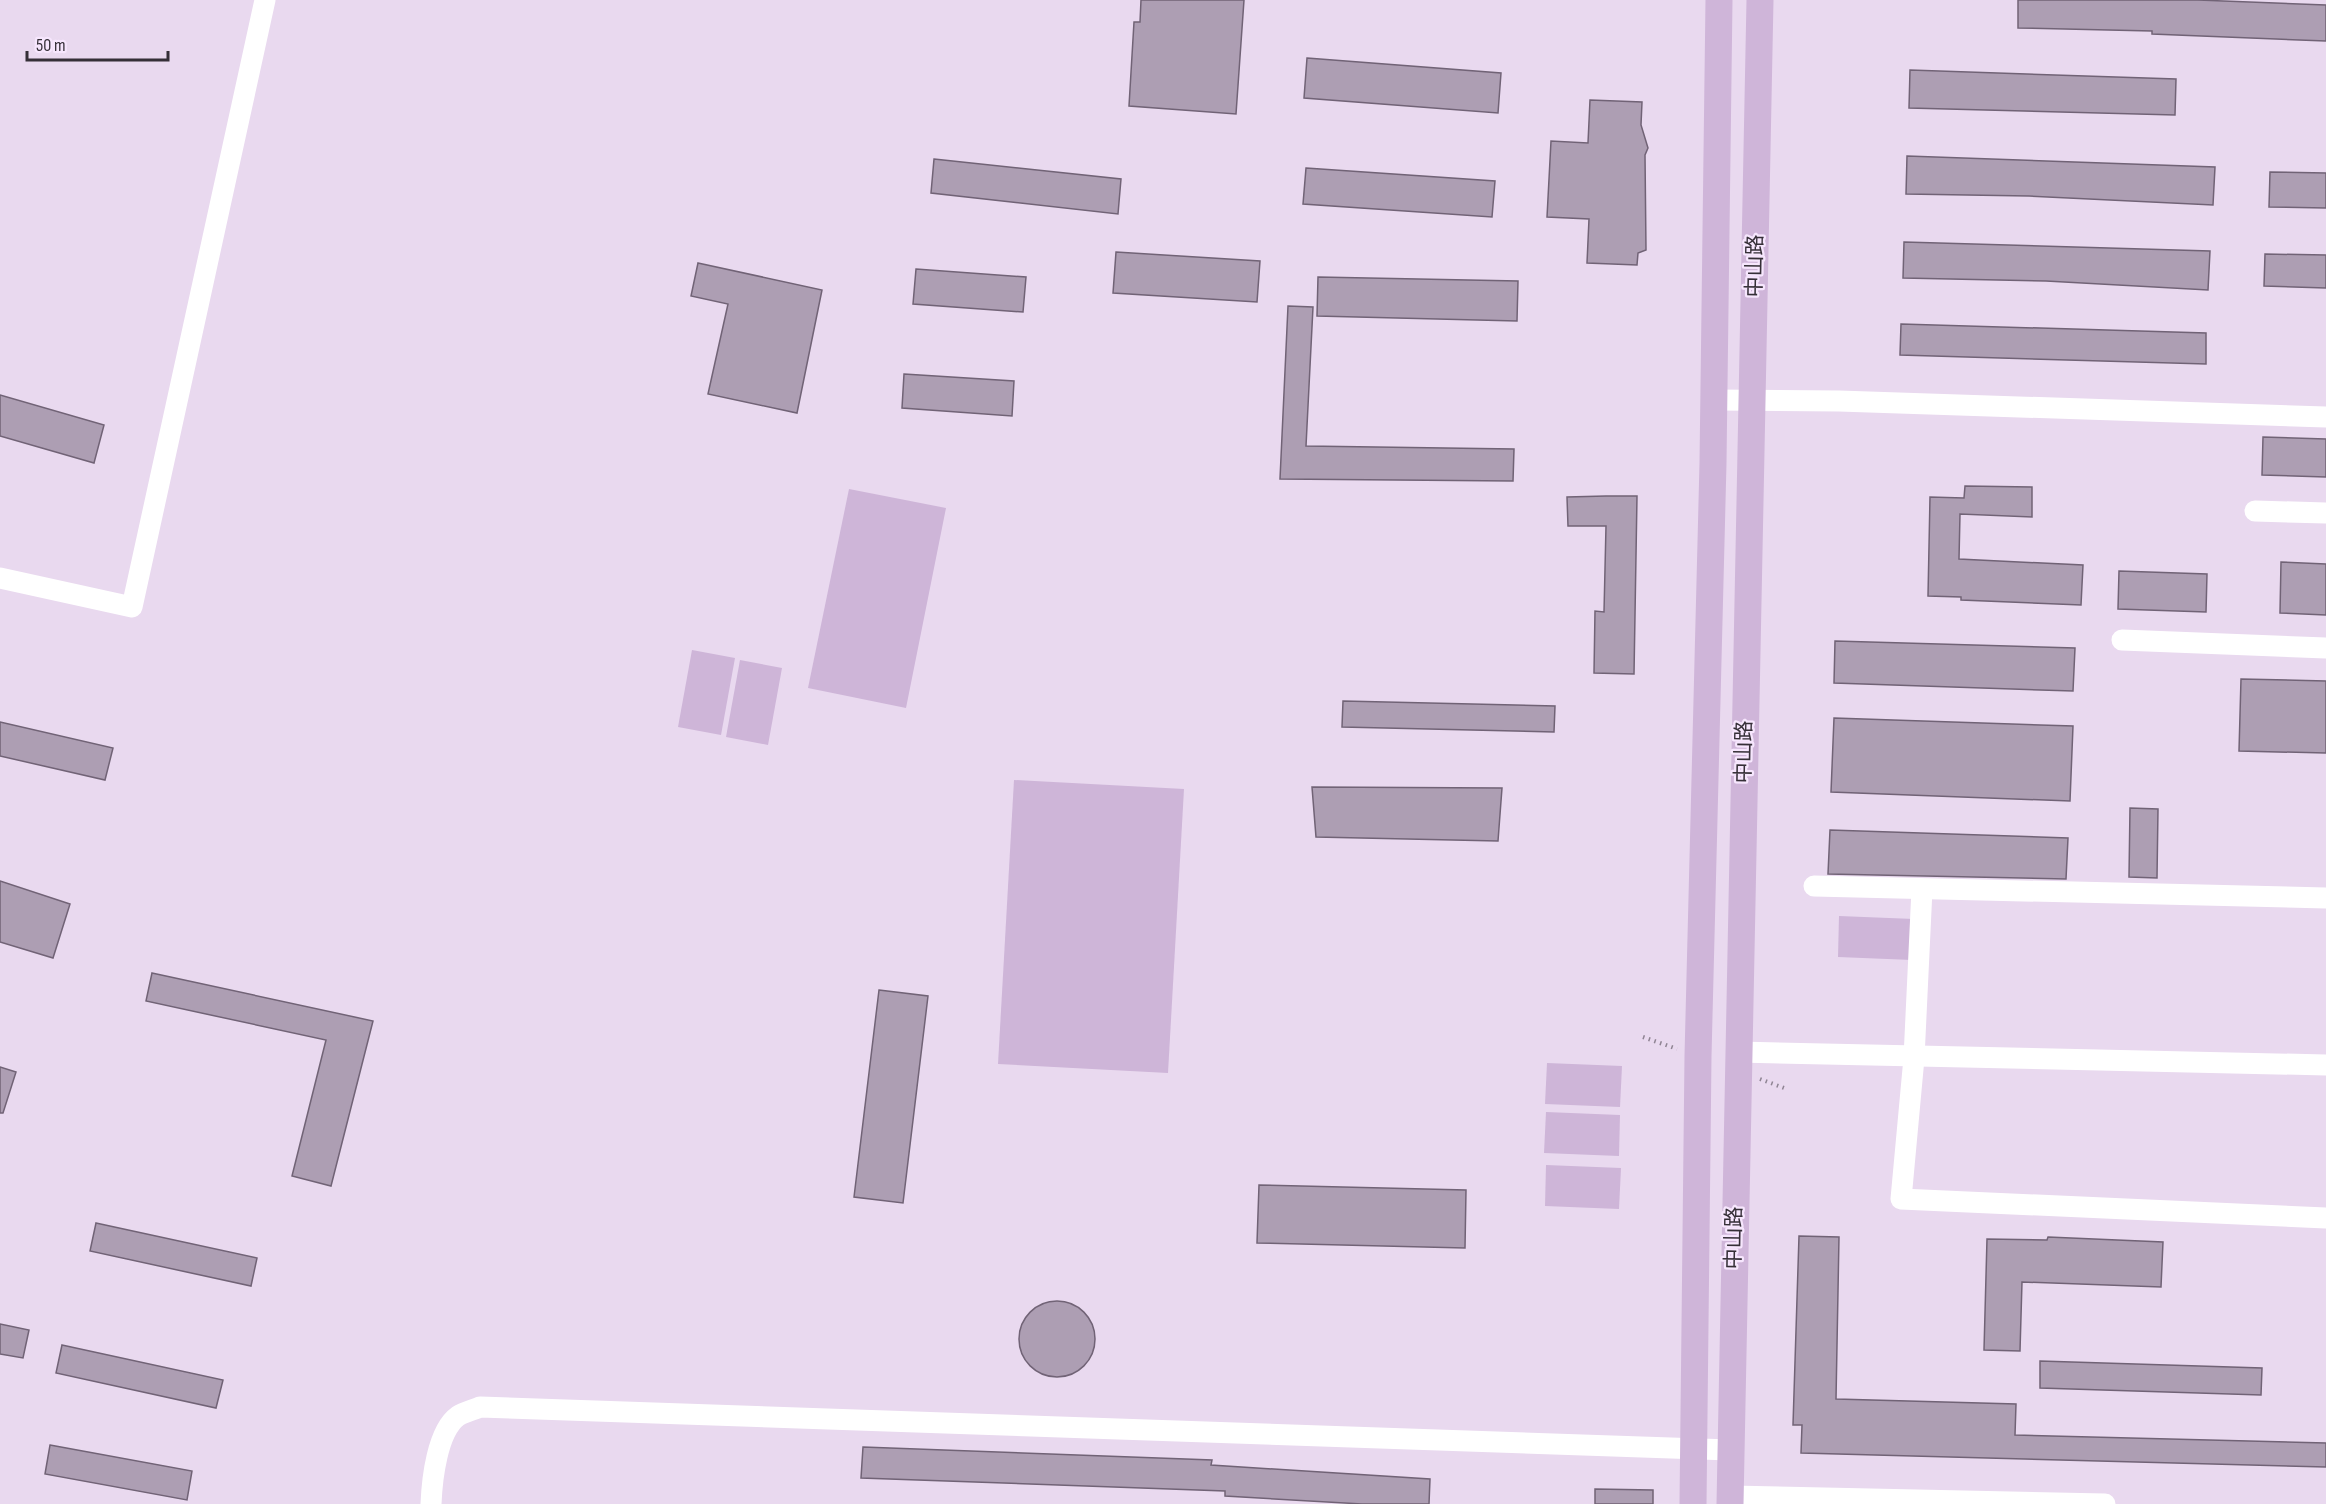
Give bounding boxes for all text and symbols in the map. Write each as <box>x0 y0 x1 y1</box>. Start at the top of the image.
scale bar <box>27 24 168 62</box>
text: 50 m <box>36 35 66 56</box>
street label: 中山路 <box>1742 234 1768 298</box>
street label: 中山路 <box>1731 720 1757 784</box>
street label: 中山路 <box>1721 1206 1747 1270</box>

